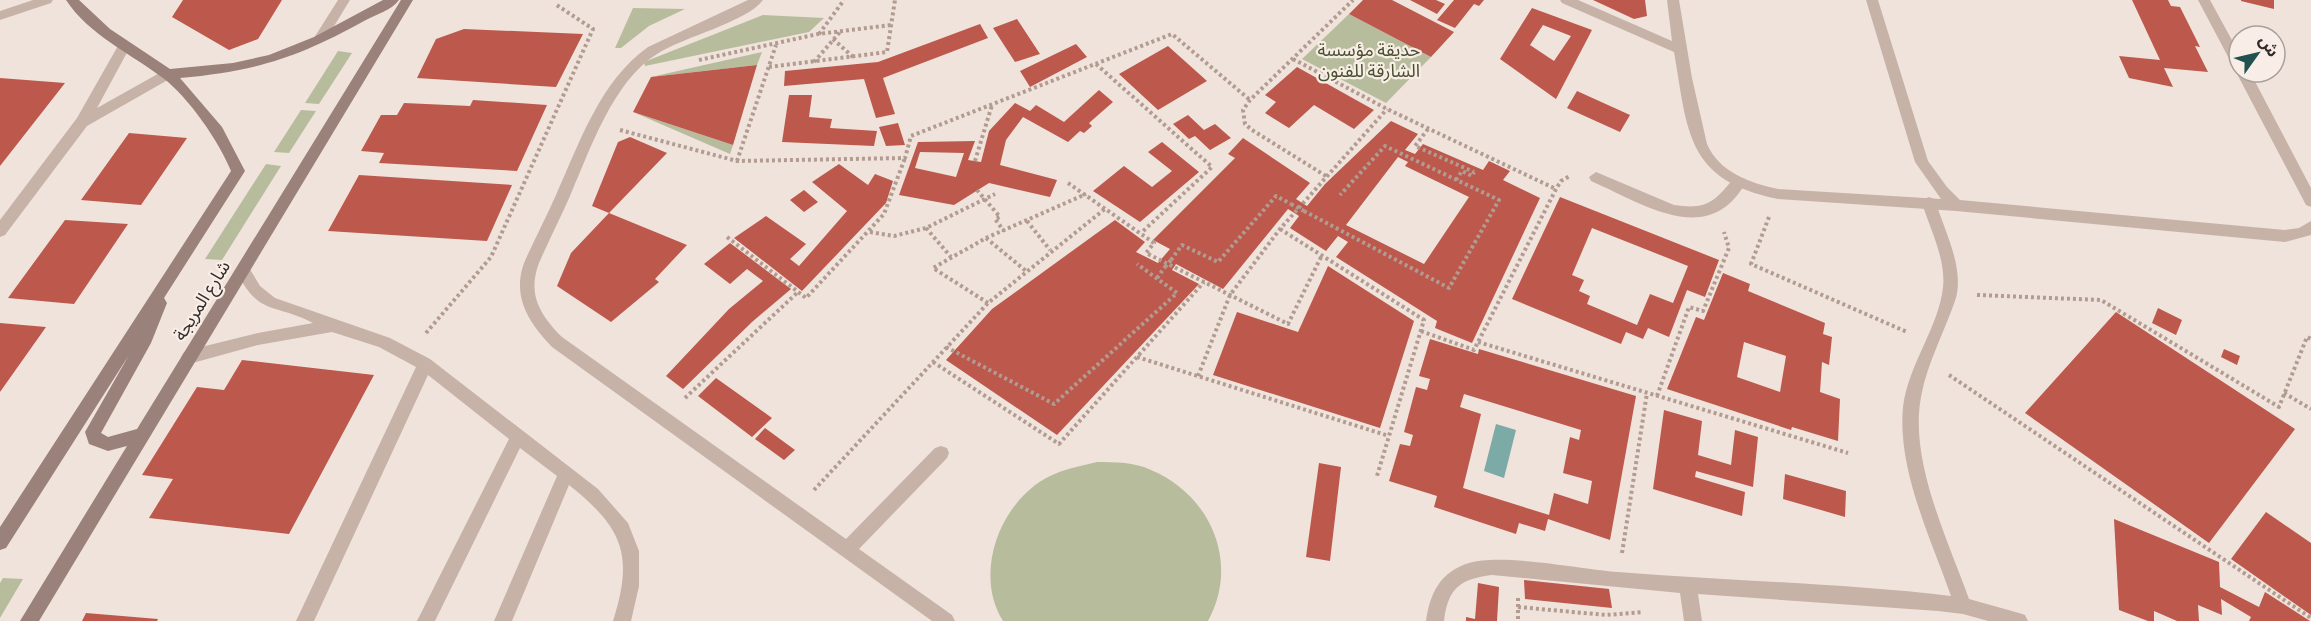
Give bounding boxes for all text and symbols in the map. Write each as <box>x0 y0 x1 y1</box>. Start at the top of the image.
north arrow <box>2227 24 2287 84</box>
text: ش <box>2254 30 2285 61</box>
park label: حديقة مؤسسة الشارقة للفنون <box>1318 37 1420 82</box>
street label: شارع المريجة <box>167 255 238 346</box>

